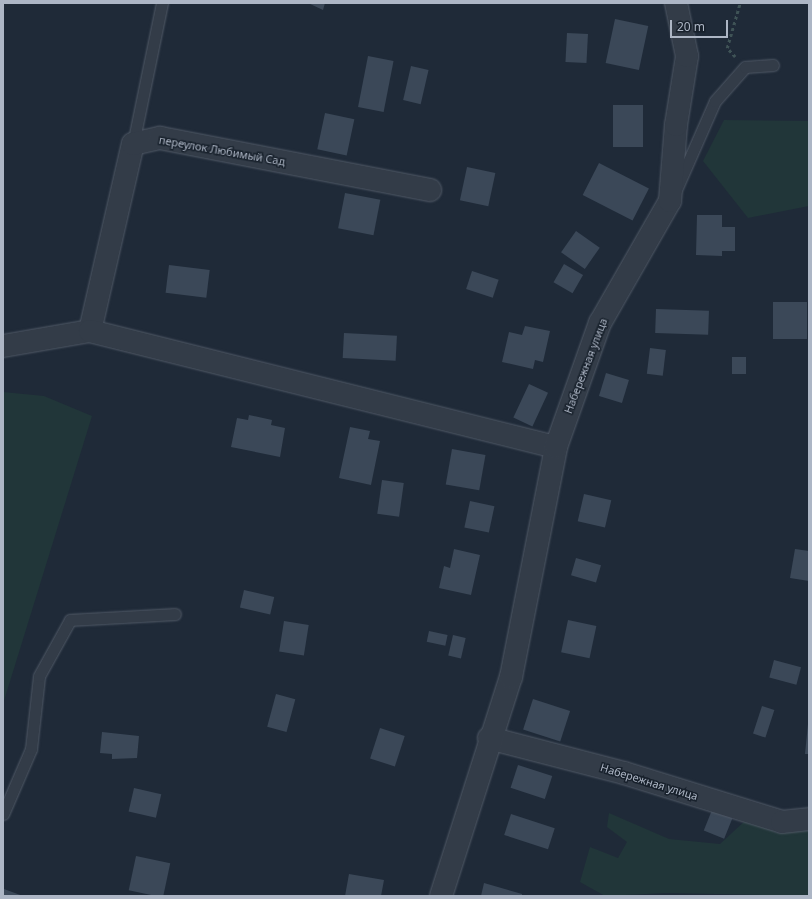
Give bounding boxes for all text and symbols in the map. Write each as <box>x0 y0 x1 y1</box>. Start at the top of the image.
scale bar <box>672 12 730 38</box>
text: 20 m <box>677 18 705 35</box>
street label: переулок Любимый Сад <box>158 133 286 169</box>
street label: Набережная улица <box>562 316 610 416</box>
street label: Набережная улица <box>599 761 699 803</box>

